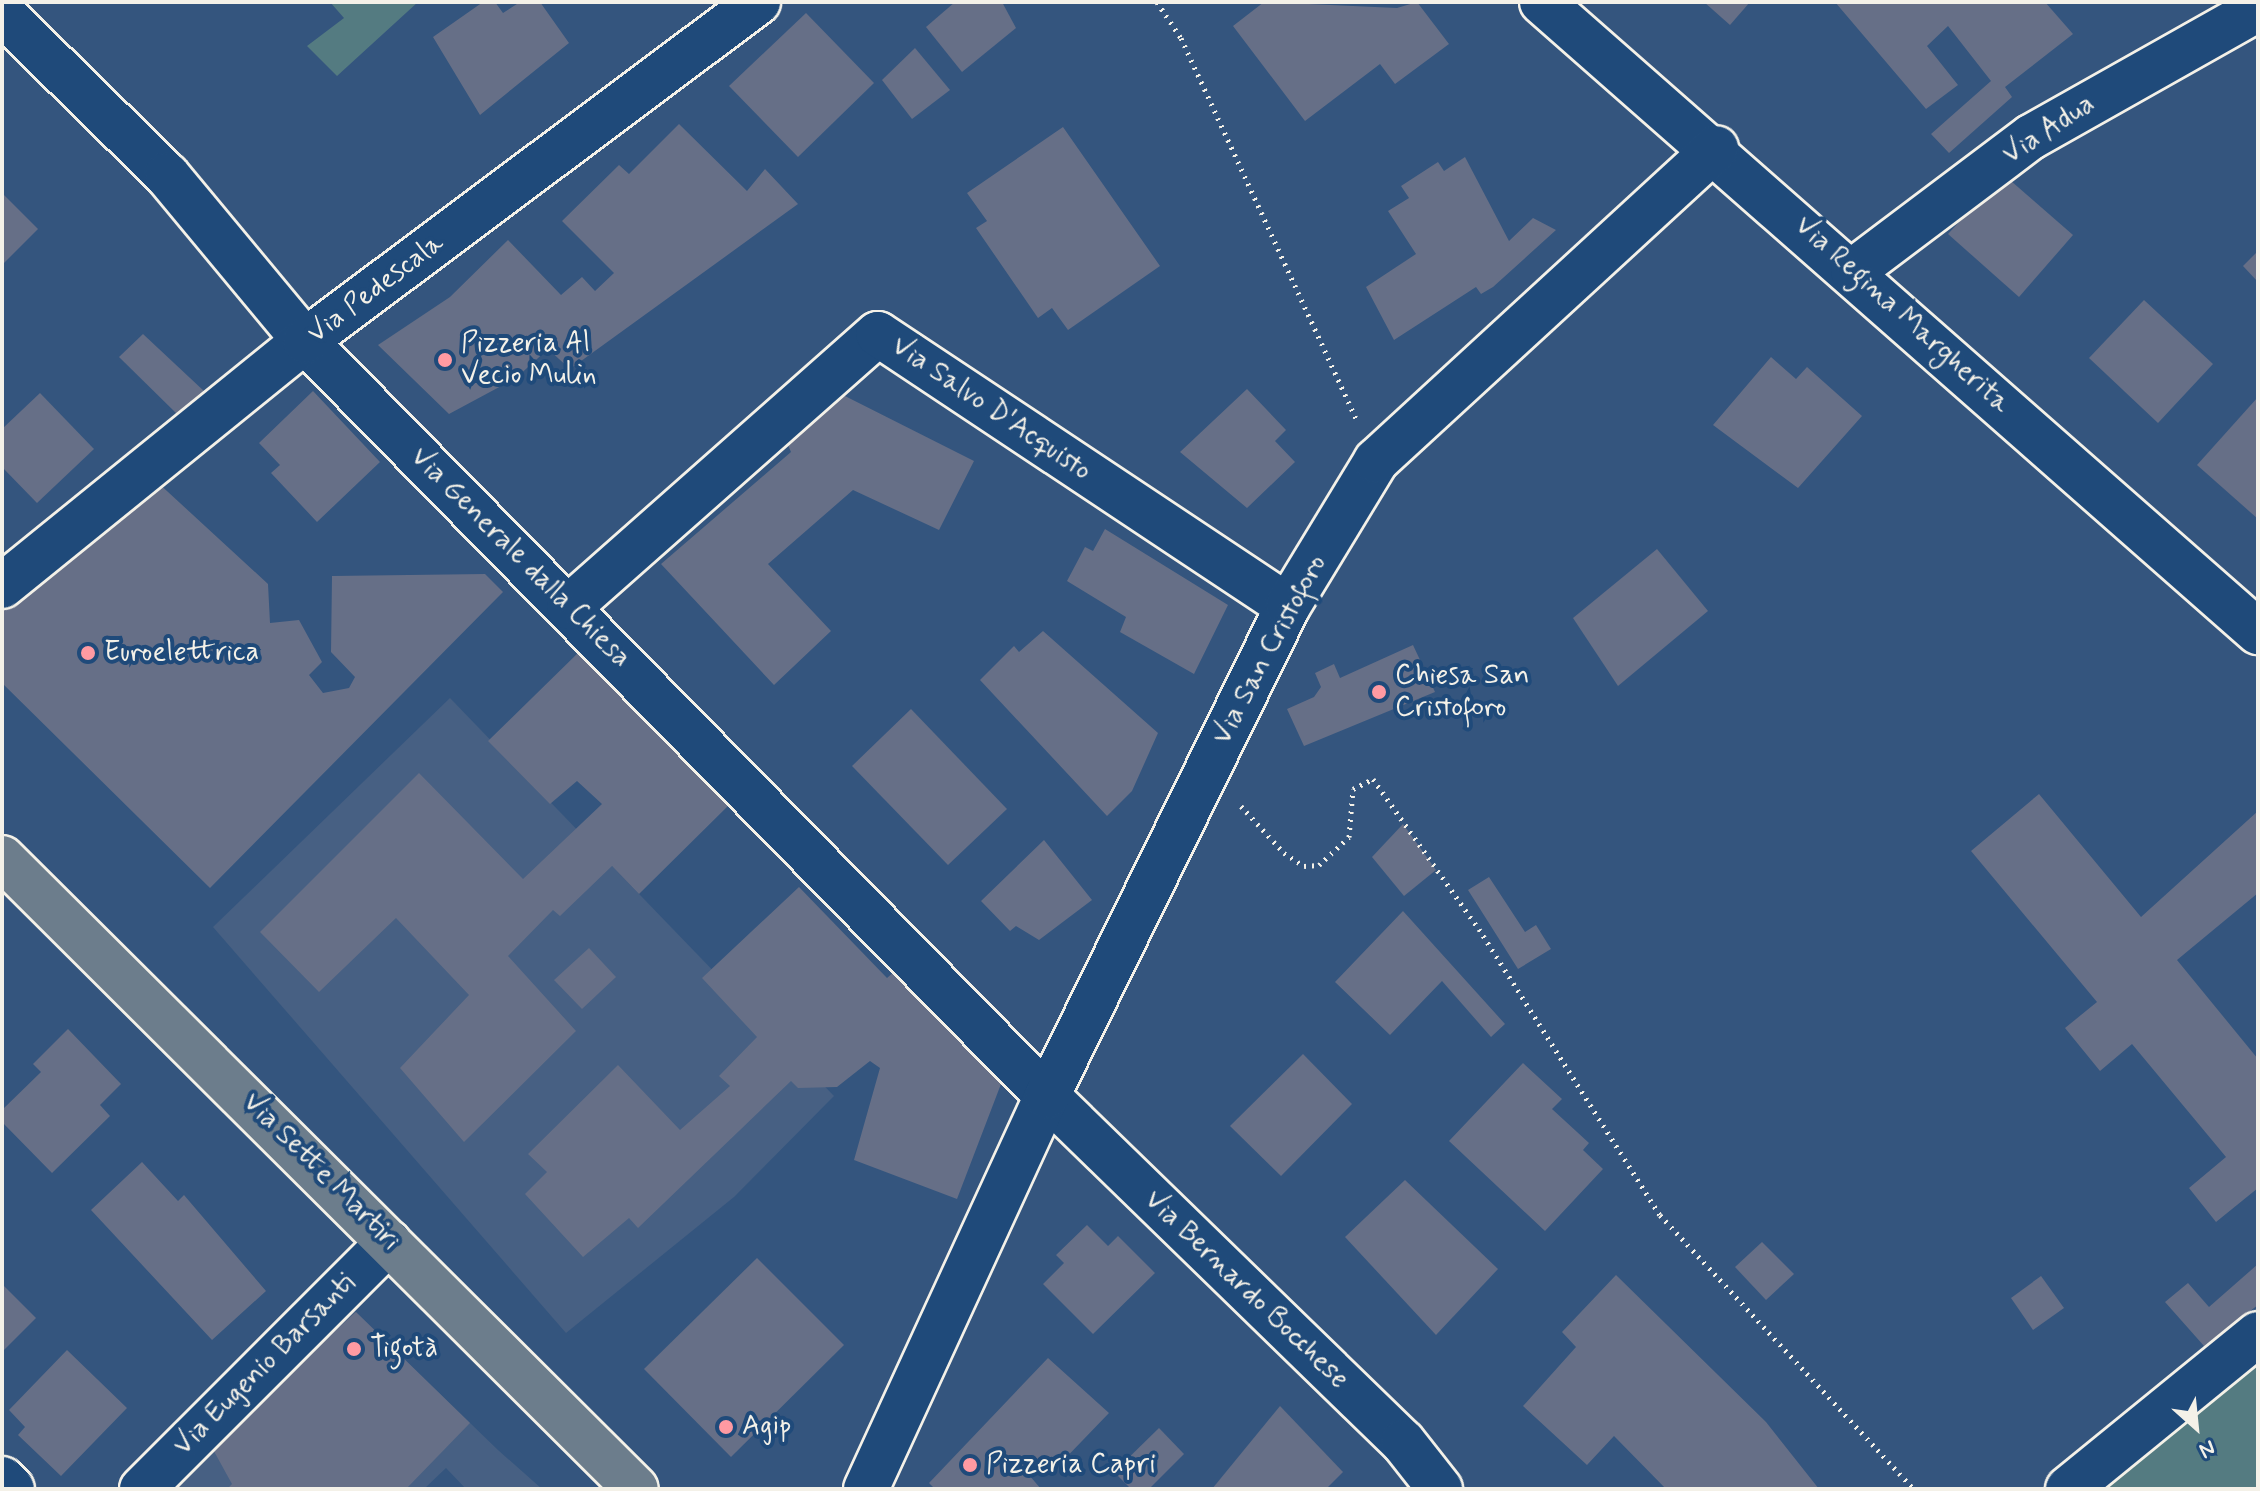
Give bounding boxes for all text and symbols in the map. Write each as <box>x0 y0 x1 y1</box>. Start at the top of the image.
street label: Via Adua <box>1996 88 2102 172</box>
street label: Via Regina Margherita <box>1788 210 2016 420</box>
street label: Via Pedescala <box>302 227 450 351</box>
place label: Pizzeria Al Vecio Mulin <box>461 327 597 393</box>
street label: Via Salvo D'Acquisto <box>886 331 1096 487</box>
marker: Pizzeria Al Vecio Mulin <box>436 351 454 369</box>
street label: Via Generale dalla Chiesa <box>400 438 640 678</box>
street label: Via San Cristoforo <box>1206 549 1334 751</box>
place label: Euroelettrica <box>104 636 259 670</box>
marker: Euroelettrica <box>79 644 97 662</box>
place label: Chiesa San Cristoforo <box>1395 659 1530 725</box>
marker: Chiesa San Cristoforo <box>1370 683 1388 701</box>
street label: Via Sette Martiri <box>235 1086 407 1258</box>
street label: Via Bernardo Bocchese <box>1137 1184 1355 1396</box>
street label: Via Eugenio Barsanti <box>169 1269 361 1461</box>
place label: Tigotà <box>370 1332 438 1366</box>
marker: Tigotà <box>345 1340 363 1358</box>
north arrow <box>2156 1387 2236 1467</box>
place label: Agip <box>742 1410 791 1444</box>
marker: Agip <box>717 1418 735 1436</box>
text: N <box>2194 1433 2220 1464</box>
place label: Pizzeria Capri <box>986 1448 1156 1482</box>
marker: Pizzeria Capri <box>961 1456 979 1474</box>

